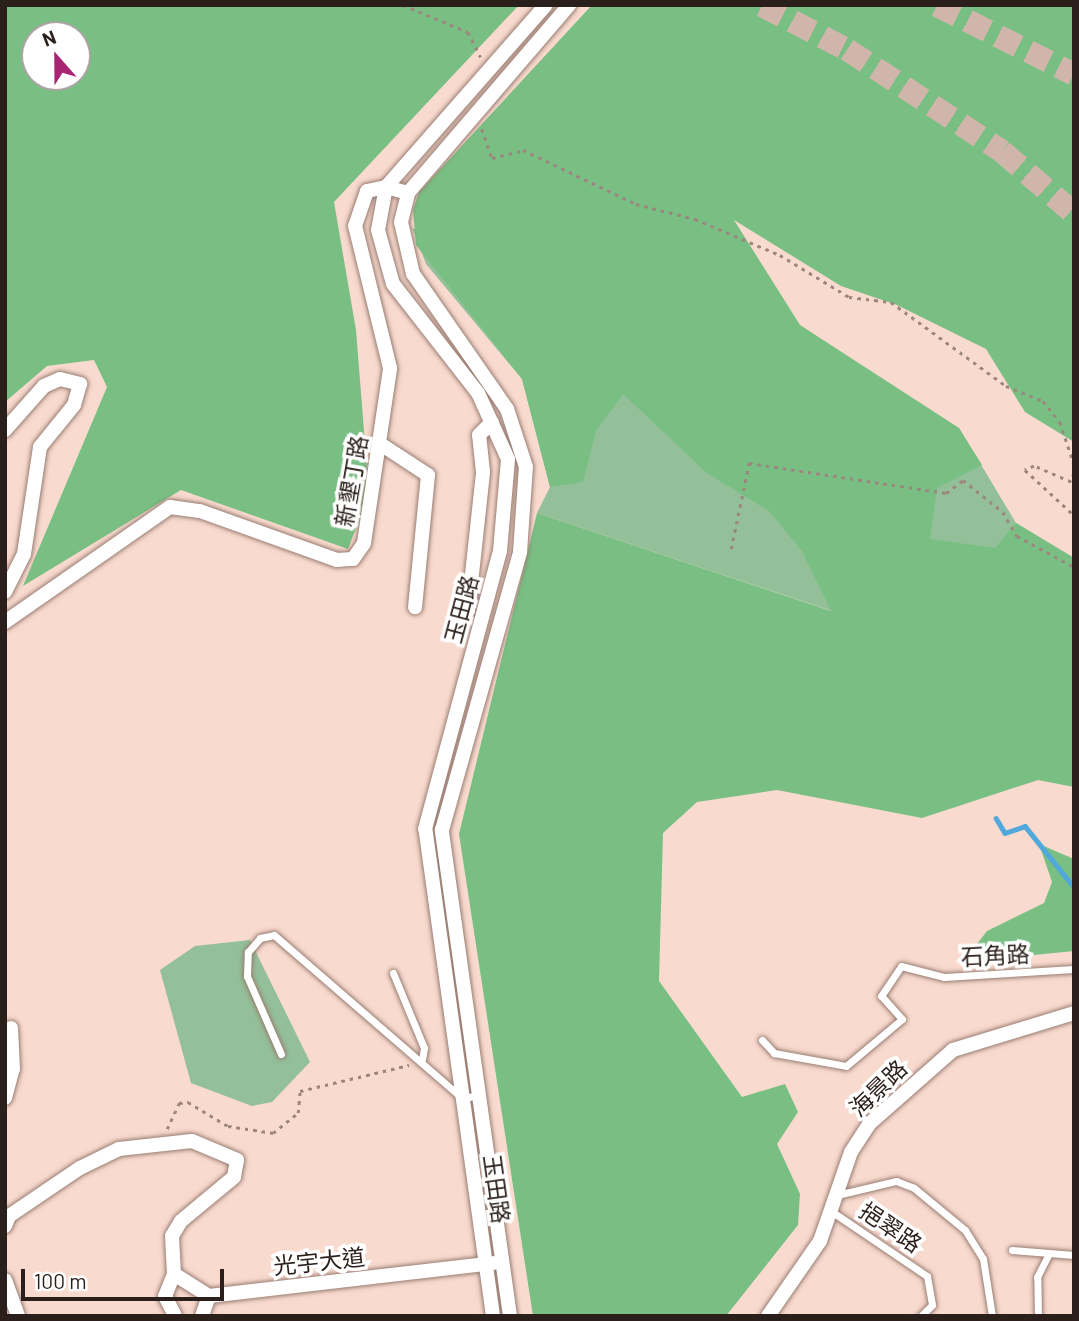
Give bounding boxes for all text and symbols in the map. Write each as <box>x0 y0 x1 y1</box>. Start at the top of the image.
north arrow <box>21 21 91 91</box>
text: N <box>39 25 59 51</box>
street label: 新墾丁路 <box>329 433 373 529</box>
street label: 玉田路 <box>439 572 483 646</box>
street label: 石角路 <box>960 939 1030 971</box>
street label: 海景路 <box>844 1054 912 1122</box>
street label: 玉田路 <box>479 1153 515 1225</box>
street label: 挹翠路 <box>855 1196 927 1258</box>
street label: 光宇大道 <box>272 1242 366 1280</box>
scale bar <box>24 1254 228 1298</box>
text: 100 m <box>34 1268 87 1293</box>

